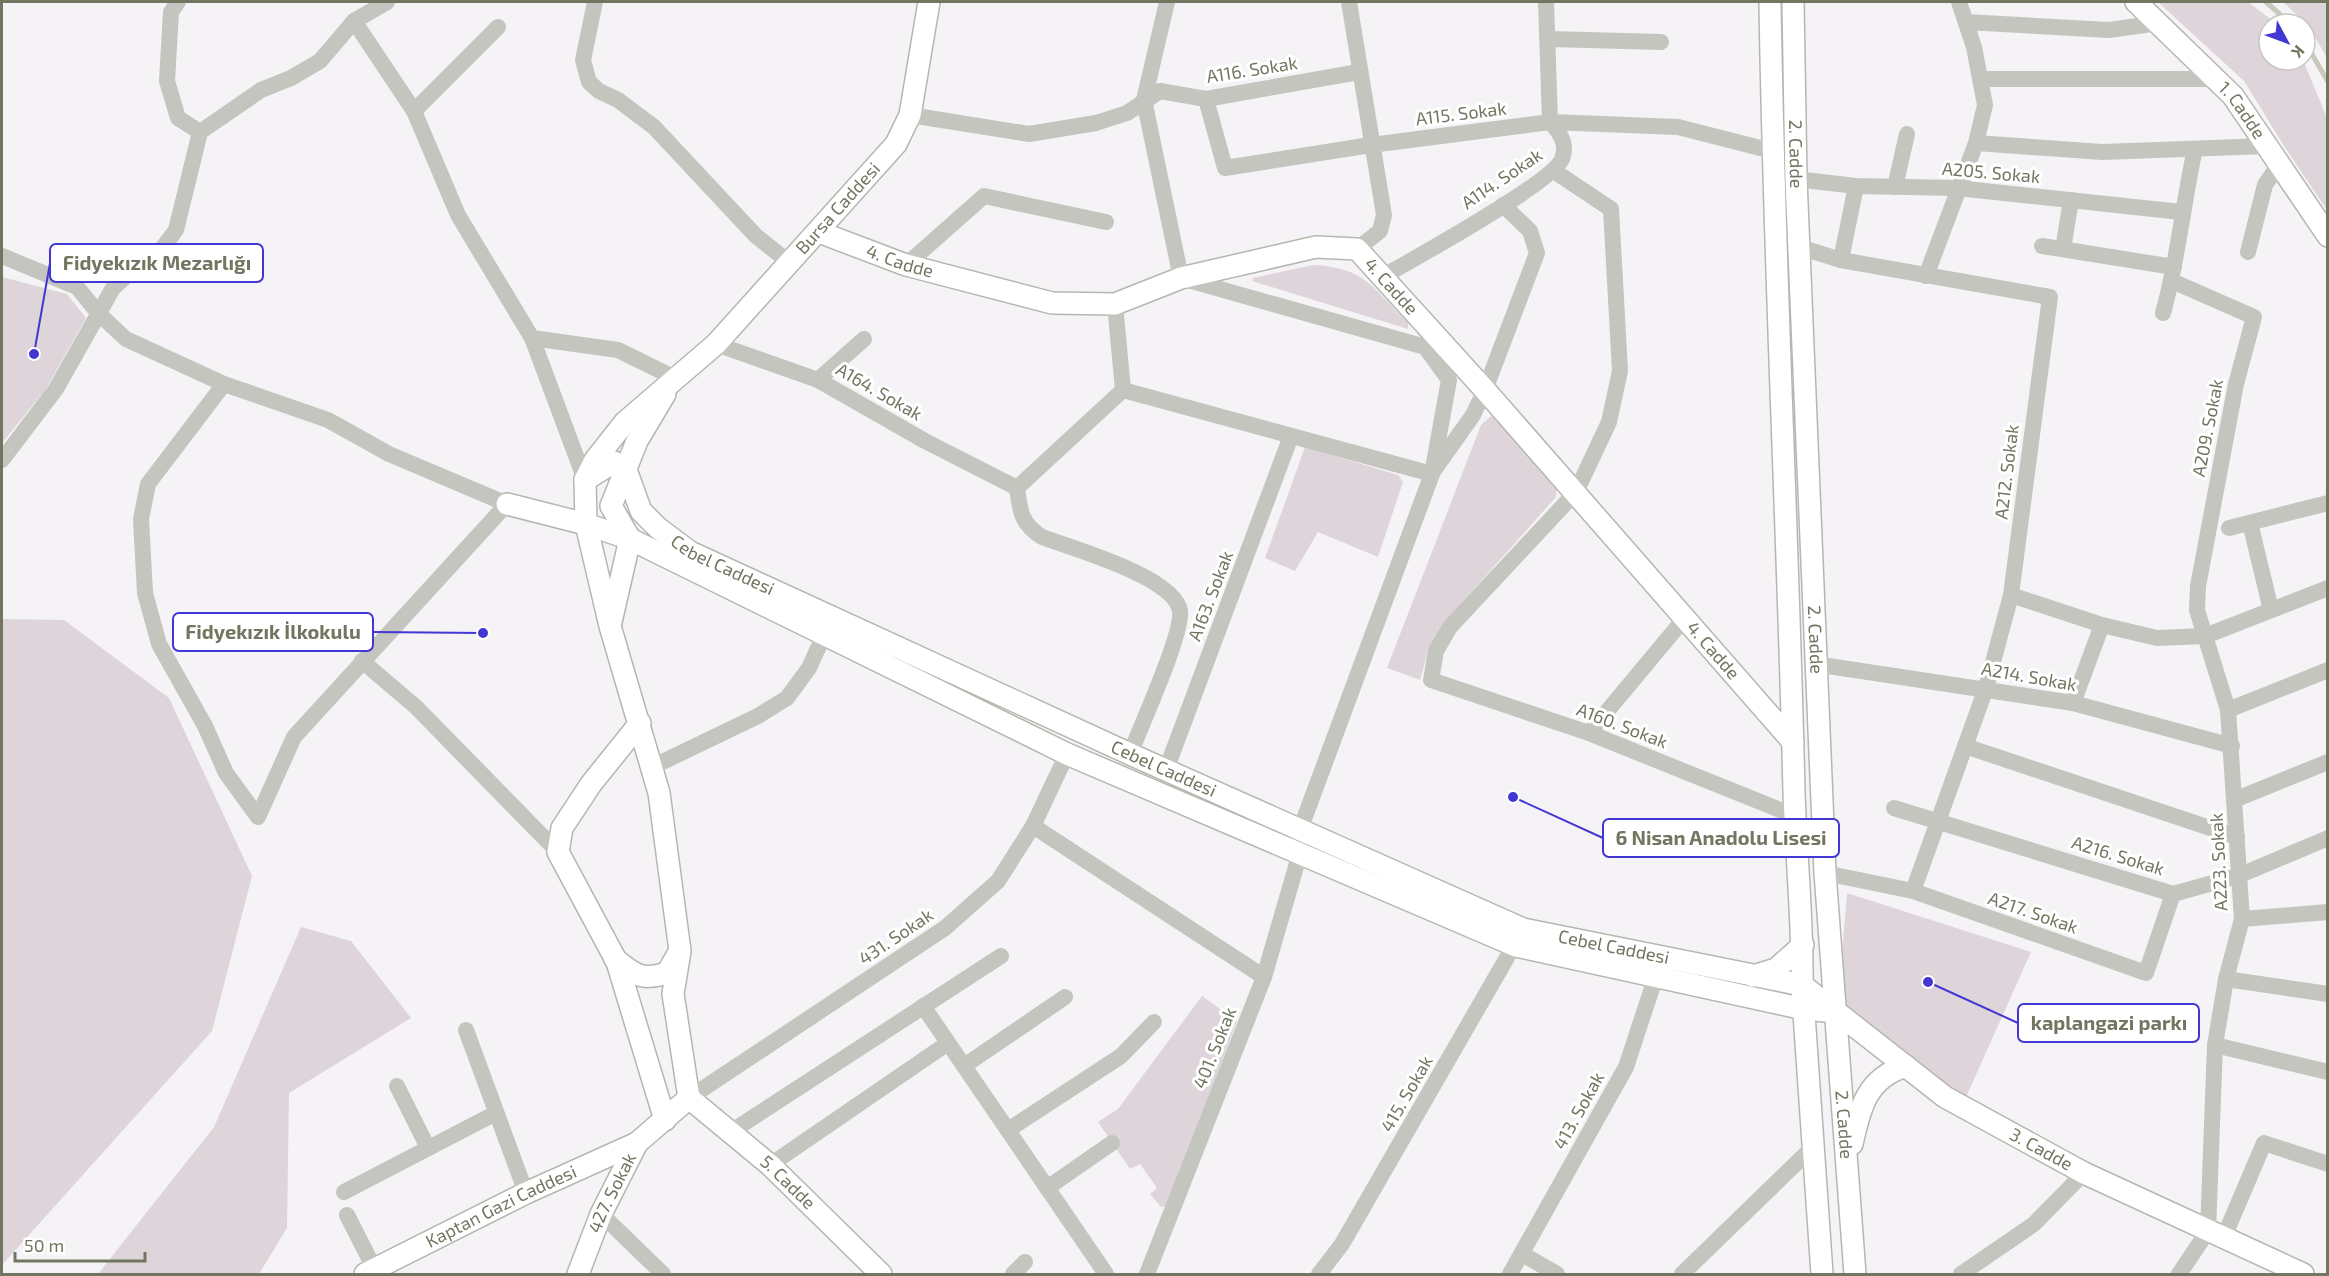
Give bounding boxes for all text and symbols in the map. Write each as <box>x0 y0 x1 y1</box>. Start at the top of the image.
north arrow <box>2257 12 2317 72</box>
text: K <box>2288 42 2309 63</box>
street label: A116. Sokak <box>1205 51 1299 87</box>
street label: 1. Cadde <box>2215 76 2271 143</box>
street label: A115. Sokak <box>1414 97 1508 129</box>
street label: 2. Cadde <box>1785 119 1808 189</box>
street label: A114. Sokak <box>1457 143 1546 213</box>
street label: Bursa Caddesi <box>790 157 884 258</box>
street label: A205. Sokak <box>1941 157 2041 187</box>
street label: 4. Cadde <box>863 239 936 282</box>
callout: Fidyekızık Mezarlığı <box>50 244 263 282</box>
text: Fidyekızık Mezarlığı <box>63 250 251 275</box>
street label: 4. Cadde <box>1360 253 1423 319</box>
street label: A164. Sokak <box>833 358 926 425</box>
street label: A209. Sokak <box>2187 377 2227 479</box>
street label: A212. Sokak <box>1989 423 2023 520</box>
street label: Cebel Caddesi <box>667 529 778 599</box>
street label: A163. Sokak <box>1183 547 1237 644</box>
street label: 2. Cadde <box>1804 605 1829 674</box>
callout: Fidyekızık İlkokulu <box>173 613 373 651</box>
street label: 4. Cadde <box>1682 616 1745 683</box>
text: Fidyekızık İlkokulu <box>185 619 361 644</box>
street label: A214. Sokak <box>1980 657 2078 695</box>
street label: A160. Sokak <box>1574 698 1671 752</box>
street label: Cebel Caddesi <box>1108 735 1220 801</box>
street label: A223. Sokak <box>2204 812 2232 912</box>
callout: 6 Nisan Anadolu Lisesi <box>1603 819 1839 857</box>
text: 6 Nisan Anadolu Lisesi <box>1615 825 1827 849</box>
street label: A216. Sokak <box>2069 831 2167 880</box>
street label: A217. Sokak <box>1986 886 2081 938</box>
street label: 431. Sokak <box>854 903 937 969</box>
street label: Cebel Caddesi <box>1556 924 1671 968</box>
street label: 401. Sokak <box>1188 1004 1240 1092</box>
callout: kaplangazi parkı <box>2018 1004 2199 1042</box>
text: kaplangazi parkı <box>2031 1010 2187 1034</box>
street label: 415. Sokak <box>1375 1051 1437 1136</box>
street label: 413. Sokak <box>1548 1068 1608 1153</box>
street label: 2. Cadde <box>1831 1089 1858 1160</box>
street label: 3. Cadde <box>2006 1122 2077 1175</box>
street label: 427. Sokak <box>583 1149 640 1236</box>
street label: 5. Cadde <box>756 1150 821 1213</box>
street label: Kaptan Gazi Caddesi <box>422 1160 580 1252</box>
scale bar <box>15 1225 146 1263</box>
text: 50 m <box>24 1234 64 1256</box>

